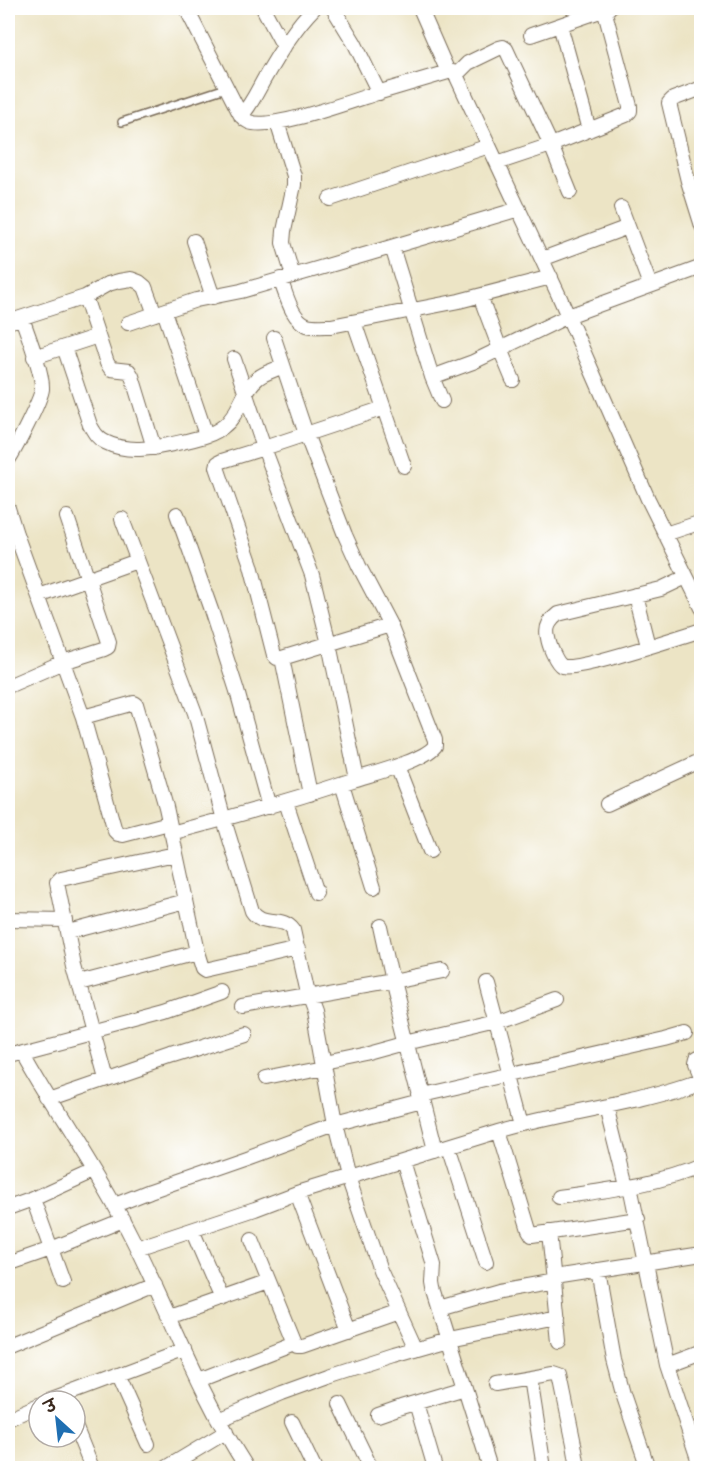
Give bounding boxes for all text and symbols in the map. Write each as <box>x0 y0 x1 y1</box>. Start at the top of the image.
north arrow <box>27 1389 87 1449</box>
text: उ <box>37 1390 63 1422</box>

